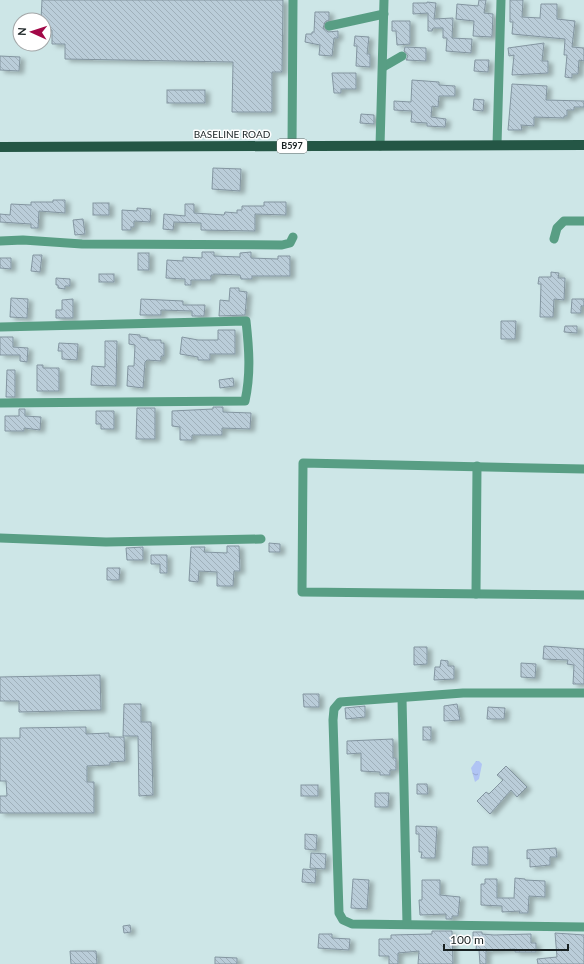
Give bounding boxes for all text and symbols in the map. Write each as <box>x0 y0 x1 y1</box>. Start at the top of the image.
north arrow <box>12 12 52 52</box>
text: N <box>15 27 28 36</box>
street label: BASELINE ROAD <box>194 128 271 140</box>
road number: B597 <box>277 139 307 153</box>
scale bar <box>444 926 568 952</box>
text: 100 m <box>450 932 484 947</box>

